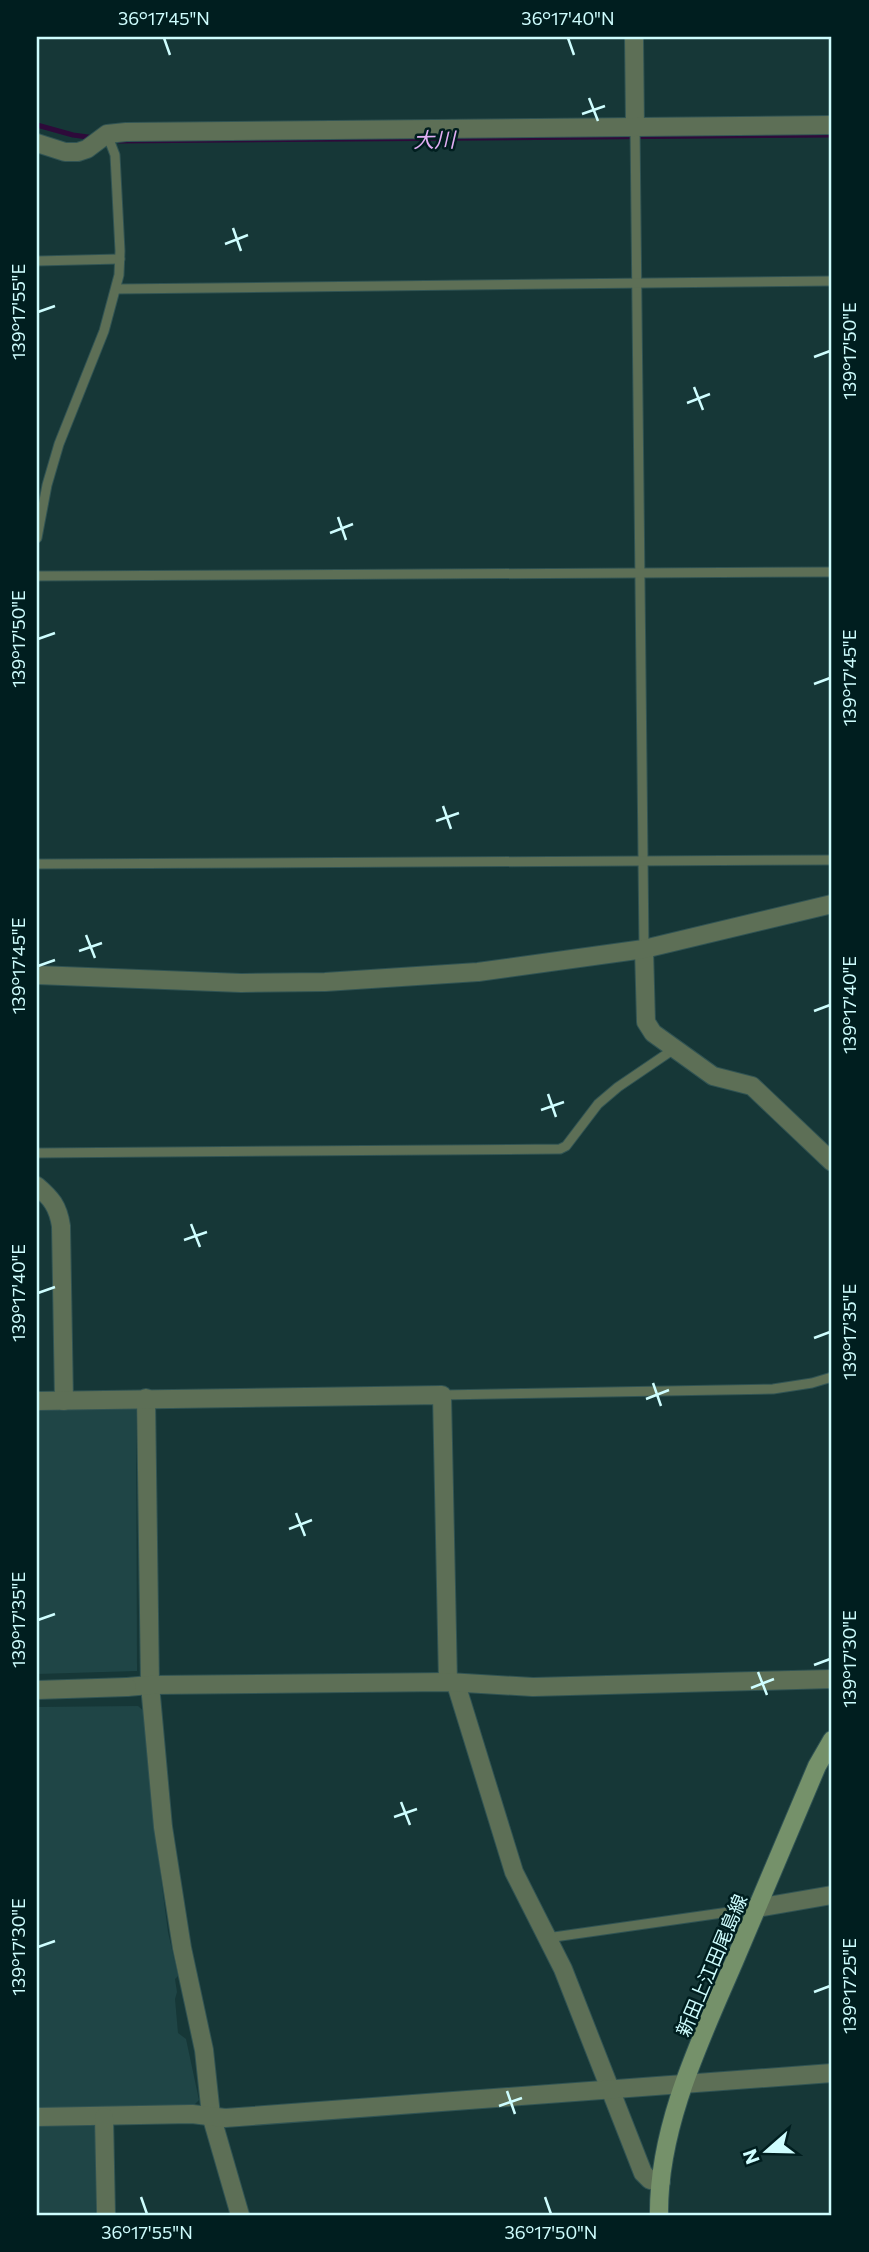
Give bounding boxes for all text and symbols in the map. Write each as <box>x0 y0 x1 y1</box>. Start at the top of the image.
text: 36°17'45"N <box>118 7 210 29</box>
text: 36°17'40"N <box>521 7 615 29</box>
water label: 大川 <box>413 126 457 152</box>
text: 139°17'55"E <box>7 264 29 360</box>
text: 139°17'50"E <box>838 302 860 400</box>
text: 139°17'50"E <box>7 590 29 688</box>
text: 139°17'45"E <box>838 630 860 726</box>
text: 139°17'45"E <box>7 918 29 1014</box>
text: 139°17'40"E <box>838 956 860 1054</box>
text: 139°17'40"E <box>7 1244 29 1342</box>
text: 139°17'35"E <box>838 1284 860 1380</box>
text: 139°17'35"E <box>7 1572 29 1668</box>
text: 139°17'30"E <box>838 1610 860 1708</box>
street label: 新田上江田尾島線 <box>671 1891 751 2039</box>
text: 139°17'30"E <box>7 1898 29 1996</box>
text: 139°17'25"E <box>838 1938 860 2034</box>
north arrow <box>732 2116 802 2186</box>
text: N <box>737 2146 764 2168</box>
text: 36°17'55"N <box>101 2221 193 2243</box>
text: 36°17'50"N <box>505 2221 597 2243</box>

